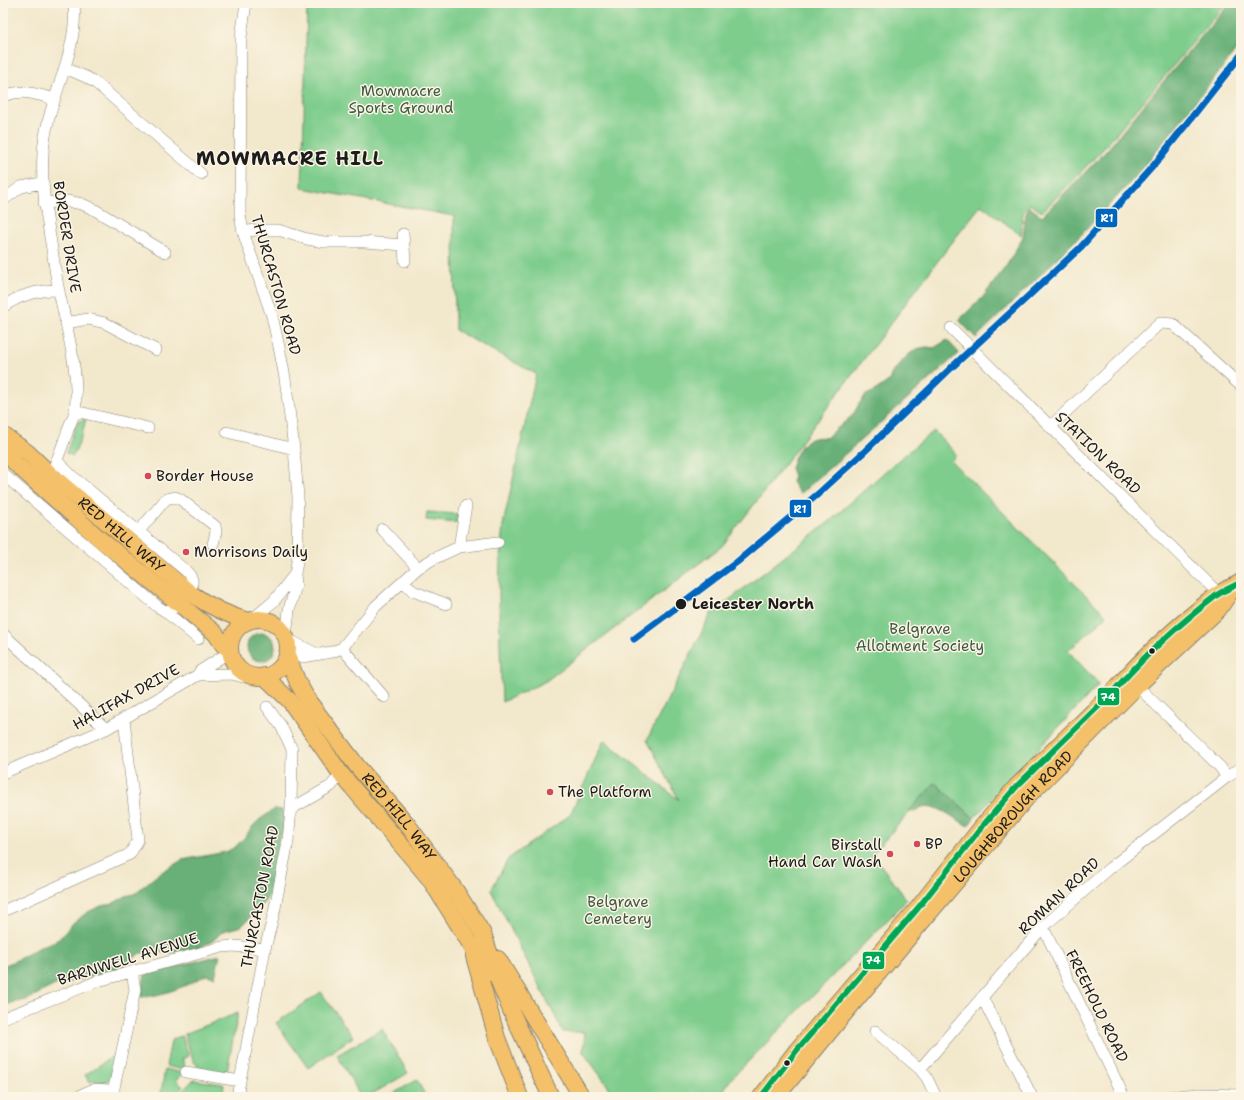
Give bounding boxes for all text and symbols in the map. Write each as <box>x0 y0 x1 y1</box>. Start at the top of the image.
park label: Mowmacre Sports Ground <box>348 81 454 118</box>
district label: MOWMACRE HILL <box>196 146 384 171</box>
street label: BORDER DRIVE <box>48 180 86 294</box>
line badge: R1 <box>1095 208 1118 228</box>
text: R1 <box>1101 211 1113 226</box>
street label: THURCASTON ROAD <box>246 213 306 358</box>
street label: STATION ROAD <box>1051 407 1145 499</box>
place label: Border House <box>156 466 254 486</box>
marker: Border House <box>143 471 153 481</box>
street label: RED HILL WAY <box>74 492 169 577</box>
line badge: R1 <box>789 499 812 518</box>
text: R1 <box>794 502 806 517</box>
place label: Morrisons Daily <box>194 542 308 562</box>
marker: Morrisons Daily <box>181 547 191 557</box>
place label: Leicester North <box>692 594 814 614</box>
marker: Leicester North <box>674 597 688 611</box>
park label: Belgrave Allotment Society <box>856 619 984 656</box>
unlabelled marker <box>1147 646 1157 656</box>
street label: HALIFAX DRIVE <box>69 659 183 735</box>
line badge: 74 <box>1097 687 1120 706</box>
text: 74 <box>1100 690 1116 705</box>
street label: LOUGHBOROUGH ROAD <box>949 746 1077 887</box>
street label: RED HILL WAY <box>357 769 441 865</box>
place label: The Platform <box>558 782 652 802</box>
marker: The Platform <box>545 787 555 797</box>
street label: THURCASTON ROAD <box>236 824 284 970</box>
place label: BP <box>925 834 943 854</box>
place label: Birstall Hand Car Wash <box>768 835 882 872</box>
marker: BP <box>912 839 922 849</box>
marker: Birstall Hand Car Wash <box>885 849 895 859</box>
street label: ROMAN ROAD <box>1014 853 1104 939</box>
park label: Belgrave Cemetery <box>584 892 652 929</box>
street label: BARNWELL AVENUE <box>55 928 201 990</box>
street label: FREEHOLD ROAD <box>1061 946 1133 1066</box>
line badge: 74 <box>862 951 885 970</box>
text: 74 <box>865 953 881 968</box>
unlabelled marker <box>782 1058 792 1068</box>

